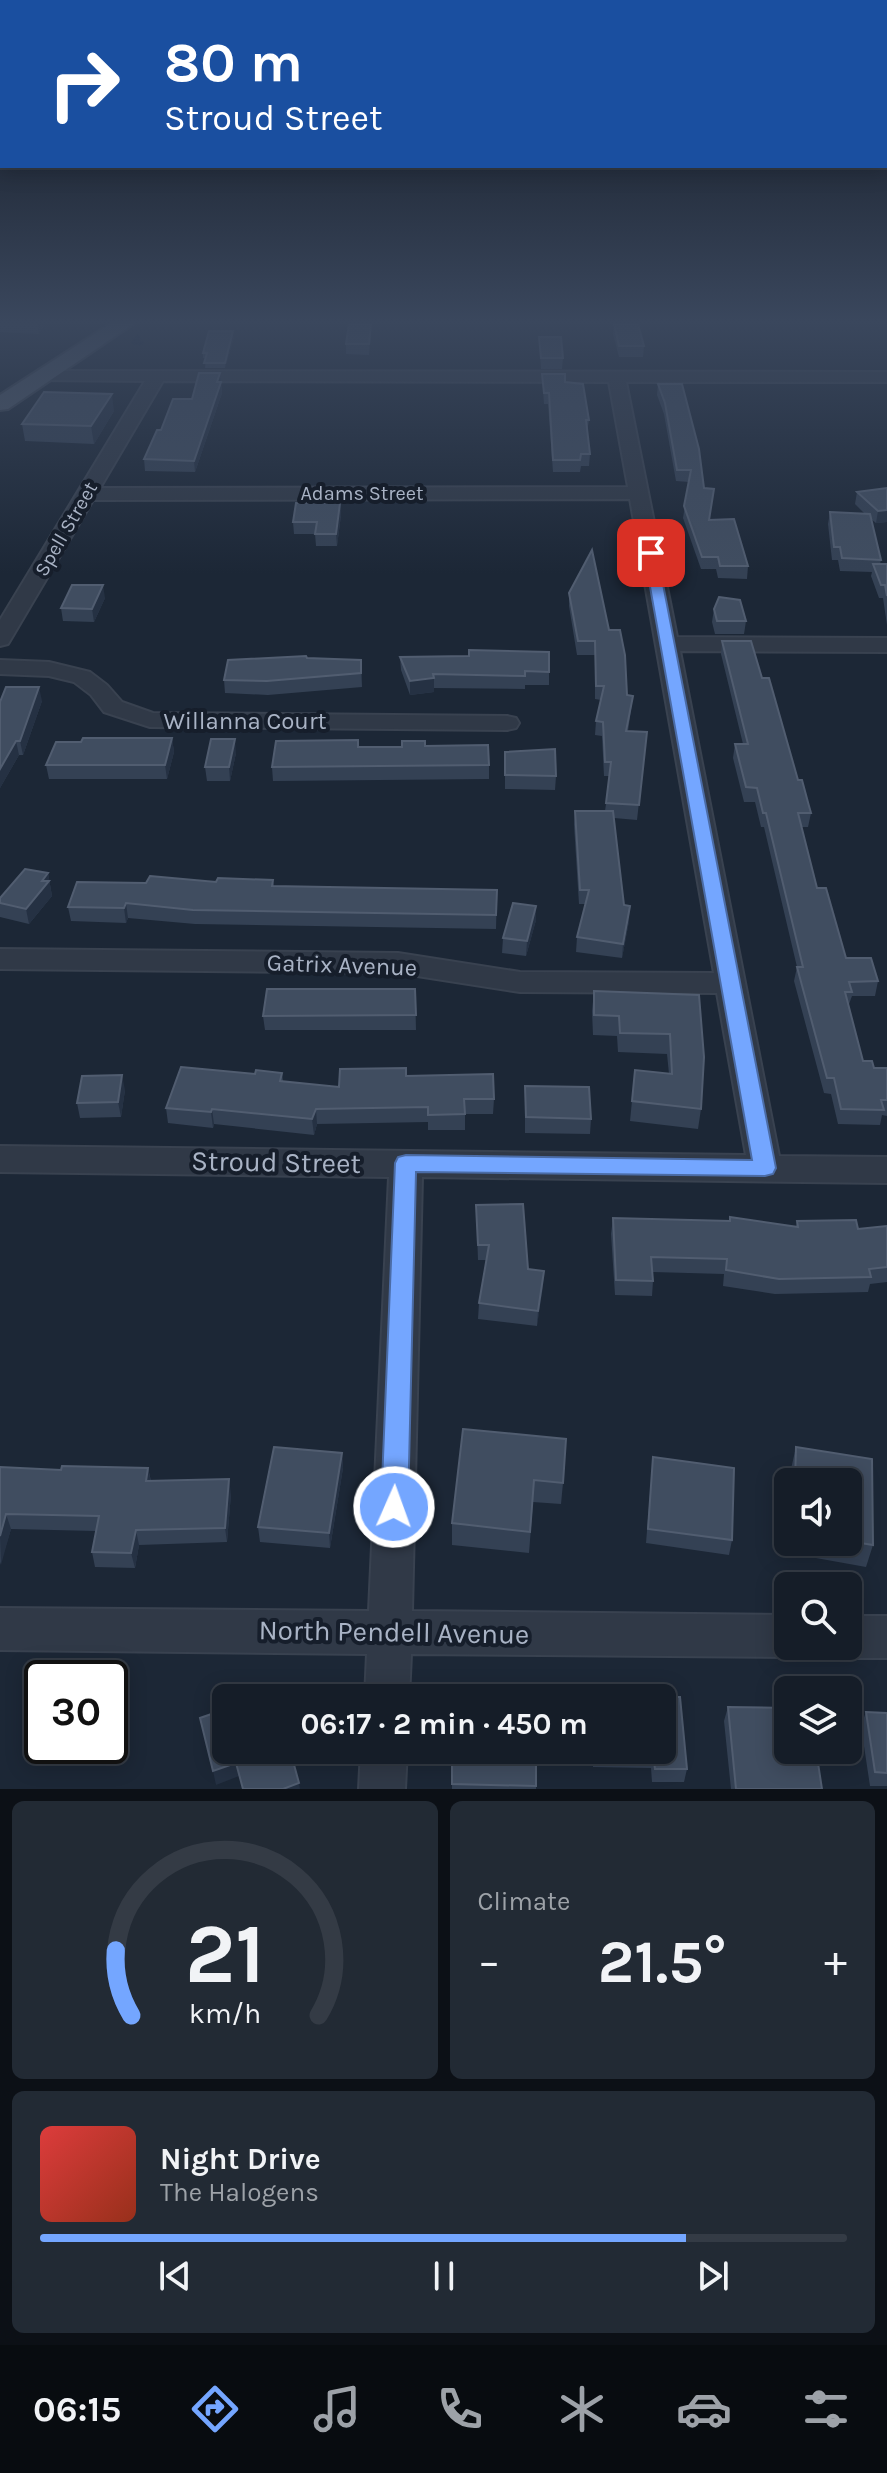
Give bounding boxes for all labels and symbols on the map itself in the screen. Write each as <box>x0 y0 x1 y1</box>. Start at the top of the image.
street label: Spell Street <box>30 477 102 580</box>
street label: Adams Street <box>300 482 424 505</box>
pin <box>617 519 685 587</box>
street label: Willanna Court <box>163 707 327 735</box>
street label: Gatrix Avenue <box>266 948 418 982</box>
street label: Stroud Street <box>191 1144 361 1180</box>
position arrow <box>352 1465 436 1549</box>
street label: North Pendell Avenue <box>258 1613 530 1651</box>
speed limit sign: 30 <box>24 1660 128 1764</box>

